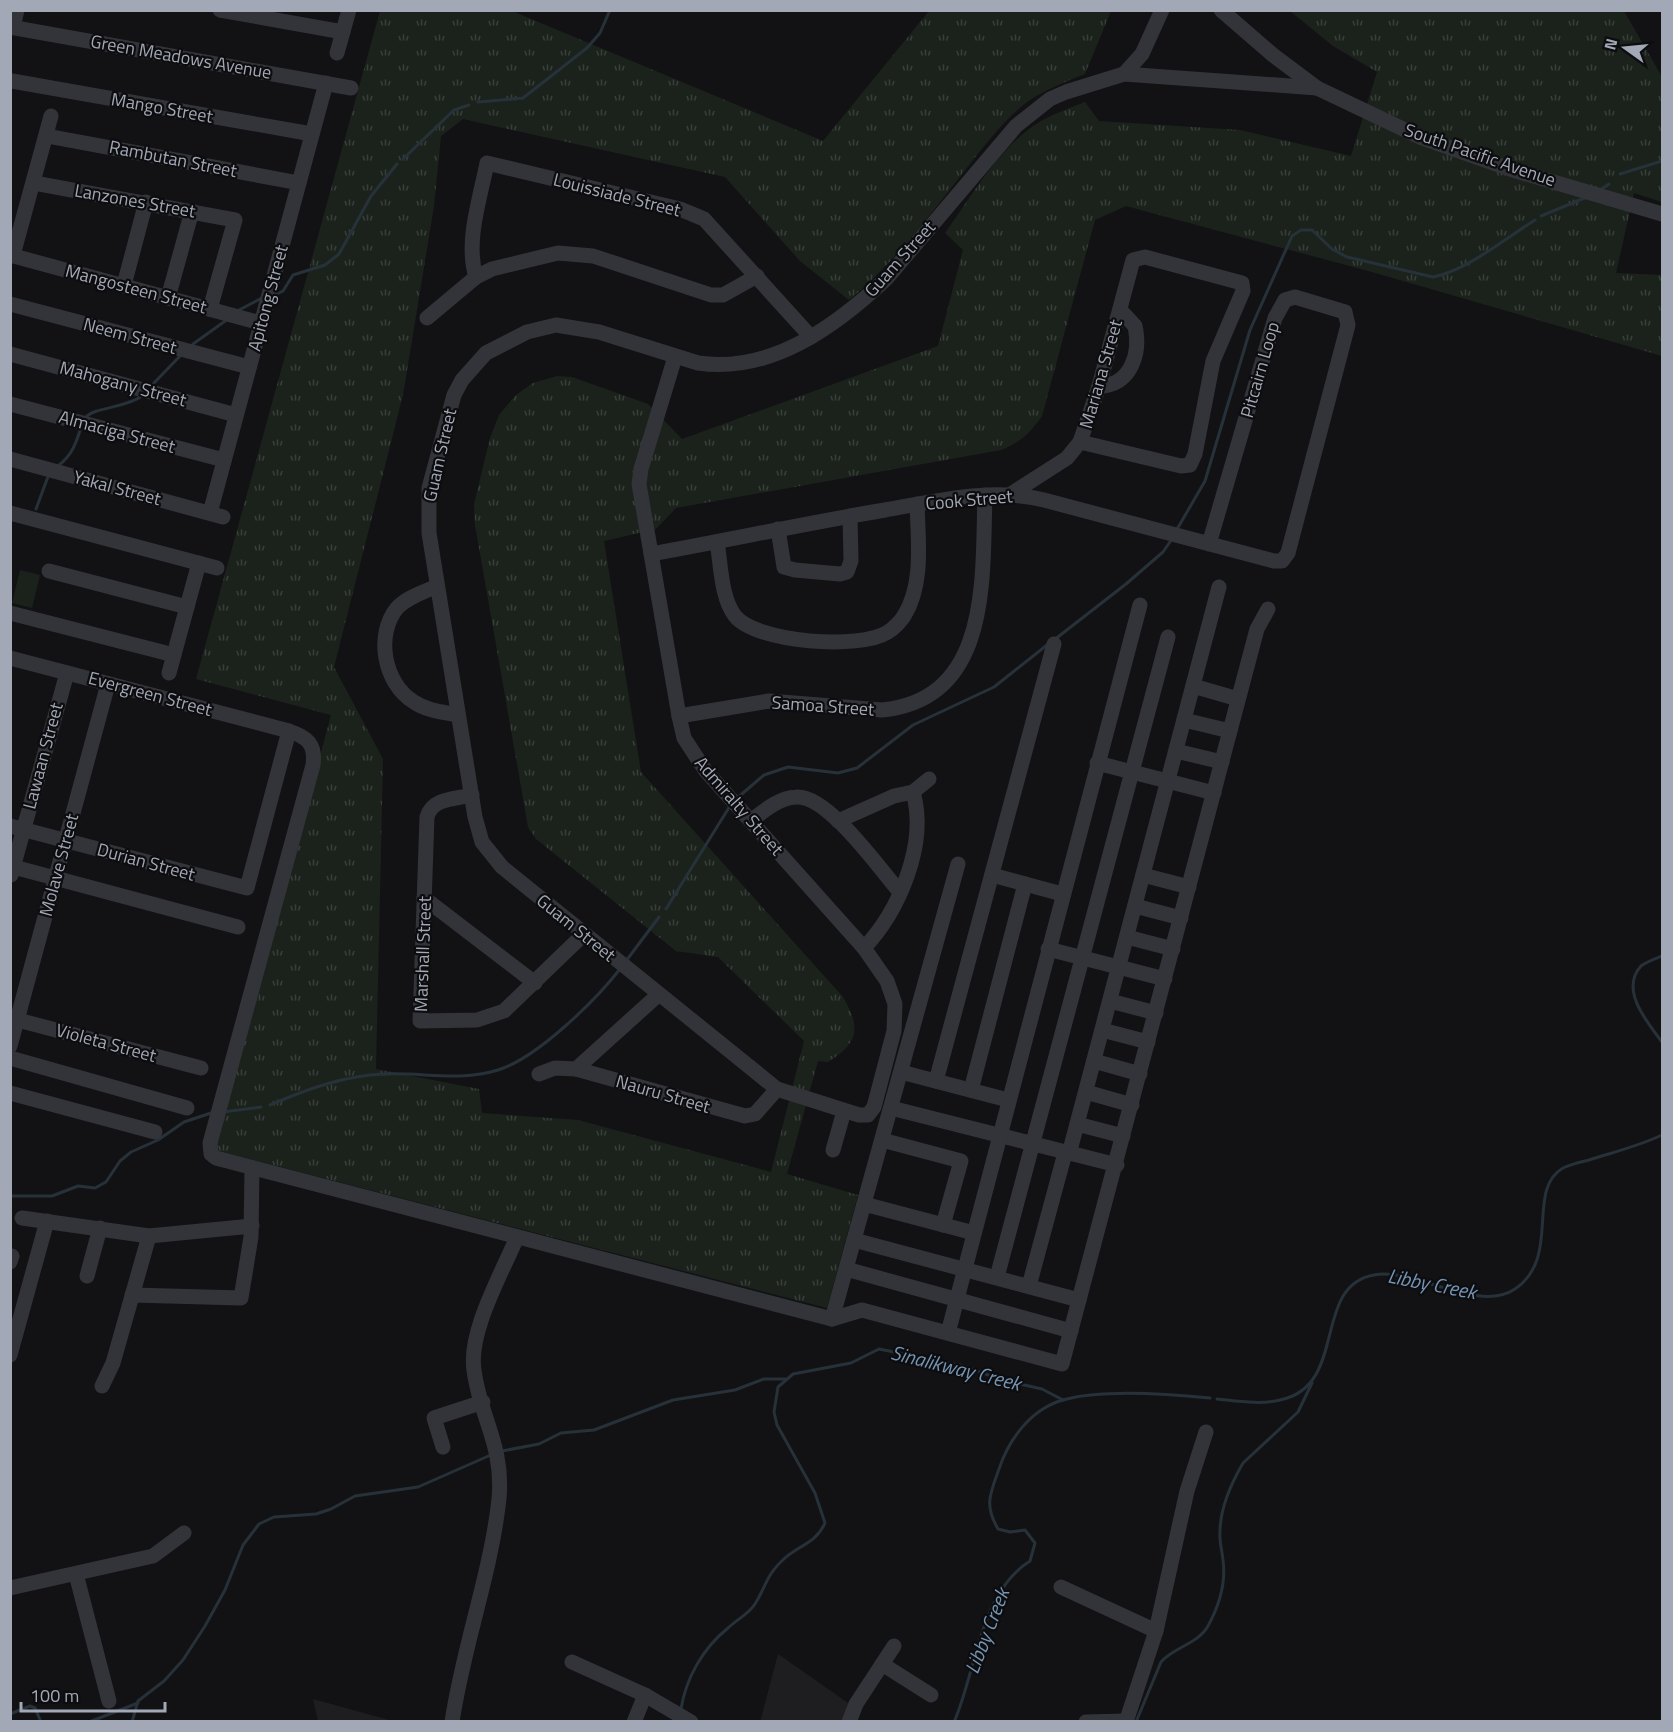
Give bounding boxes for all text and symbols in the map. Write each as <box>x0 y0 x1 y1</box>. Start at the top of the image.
north arrow <box>1595 18 1655 78</box>
street label: Green Meadows Avenue <box>88 27 274 86</box>
text: N <box>1597 36 1624 53</box>
street label: Mango Street <box>109 85 216 130</box>
street label: South Pacific Avenue <box>1401 116 1559 193</box>
street label: Rambutan Street <box>107 133 240 184</box>
street label: Louissiade Street <box>551 166 684 224</box>
street label: Lanzones Street <box>72 177 198 225</box>
street label: Guam Street <box>858 214 942 303</box>
street label: Apitong Street <box>240 241 295 354</box>
street label: Mangosteen Street <box>62 257 211 321</box>
street label: Neem Street <box>80 310 180 361</box>
street label: Mariana Street <box>1072 315 1129 432</box>
street label: Pitcairn Loop <box>1233 319 1286 421</box>
street label: Mahogany Street <box>57 354 190 414</box>
street label: Almaciga Street <box>56 403 179 460</box>
street label: Guam Street <box>416 405 464 504</box>
street label: Yakal Street <box>70 463 165 512</box>
street label: Cook Street <box>924 482 1014 517</box>
street label: Evergreen Street <box>85 664 216 723</box>
street label: Samoa Street <box>771 688 876 723</box>
street label: Lawaan Street <box>15 699 70 812</box>
street label: Admiralty Street <box>689 750 791 862</box>
street label: Molave Street <box>32 810 85 919</box>
street label: Durian Street <box>94 835 199 888</box>
street label: Guam Street <box>531 887 622 968</box>
street label: Marshall Street <box>407 895 438 1012</box>
street label: Violeta Street <box>53 1016 160 1069</box>
street label: Nauru Street <box>613 1067 714 1120</box>
water label: Libby Creek <box>1385 1260 1481 1308</box>
water label: Sinalikway Creek <box>888 1336 1026 1399</box>
water label: Libby Creek <box>956 1582 1018 1678</box>
scale bar <box>21 1675 165 1713</box>
text: 100 m <box>30 1682 79 1709</box>

